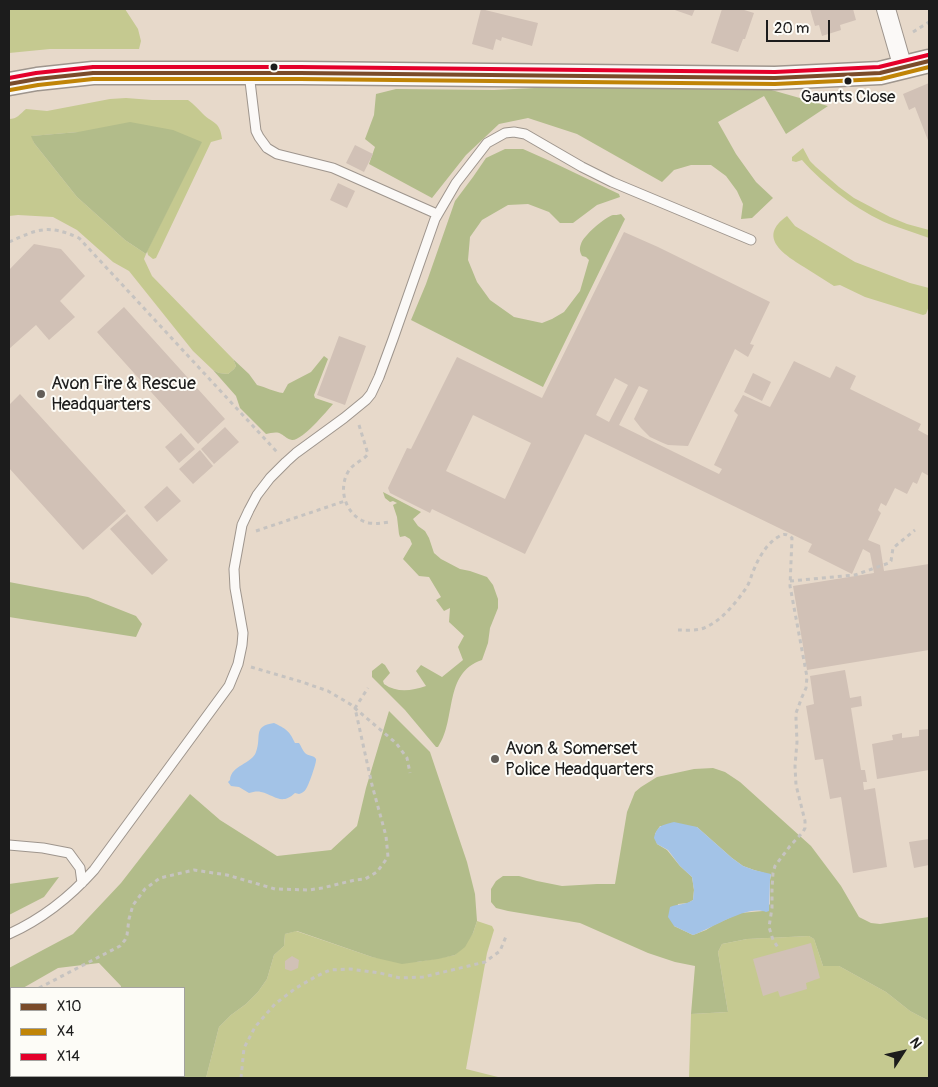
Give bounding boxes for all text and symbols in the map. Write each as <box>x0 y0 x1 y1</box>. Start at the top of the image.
scale bar <box>768 10 832 42</box>
text: 20 m <box>774 19 809 38</box>
unlabelled marker <box>269 62 279 72</box>
marker: Gaunts Close <box>843 76 853 86</box>
place label: Gaunts Close <box>801 88 895 108</box>
place label: Avon Fire & Rescue Headquarters <box>51 373 196 416</box>
marker: Avon Fire & Rescue Headquarters <box>35 388 47 400</box>
place label: Avon & Somerset Police Headquarters <box>505 738 654 781</box>
marker: Avon & Somerset Police Headquarters <box>489 753 501 765</box>
legend <box>10 987 185 1077</box>
text: X10 <box>57 997 82 1016</box>
text: X4 <box>57 1022 74 1041</box>
north arrow <box>878 1027 928 1077</box>
text: N <box>906 1034 925 1052</box>
text: X14 <box>57 1047 80 1066</box>

